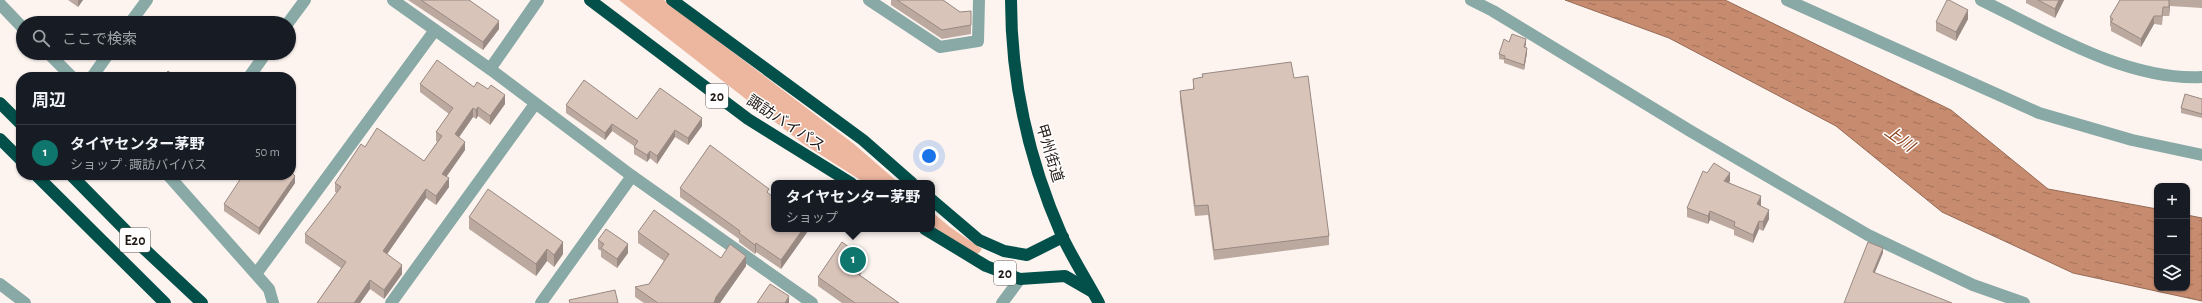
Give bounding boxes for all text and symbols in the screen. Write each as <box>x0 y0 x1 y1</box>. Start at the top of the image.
search box <box>16 16 296 60</box>
icon: search <box>30 27 52 49</box>
text: ここで検索 <box>62 32 137 47</box>
road number: 20 <box>706 84 728 108</box>
text: 周辺 <box>32 92 66 109</box>
street label: 諏訪バイパス <box>744 92 828 154</box>
street label: 甲州街道 <box>1034 122 1067 184</box>
water label: 上川 <box>1882 122 1919 156</box>
text: タイヤセンター茅野 <box>70 137 205 152</box>
text: 1 <box>43 146 47 159</box>
text: 50 m <box>255 146 280 159</box>
your location <box>919 146 939 166</box>
text: ショップ · 諏訪バイパス <box>70 159 207 172</box>
popup <box>771 180 935 232</box>
map controls <box>2154 183 2190 291</box>
button: + <box>2154 183 2190 219</box>
text: タイヤセンター茅野 <box>786 190 920 205</box>
text: ショップ <box>786 212 838 225</box>
button: − <box>2154 219 2190 255</box>
road number: E20 <box>120 228 150 252</box>
pin: 1 <box>840 245 866 275</box>
button: layers <box>2154 255 2190 291</box>
road number: 20 <box>994 261 1016 285</box>

